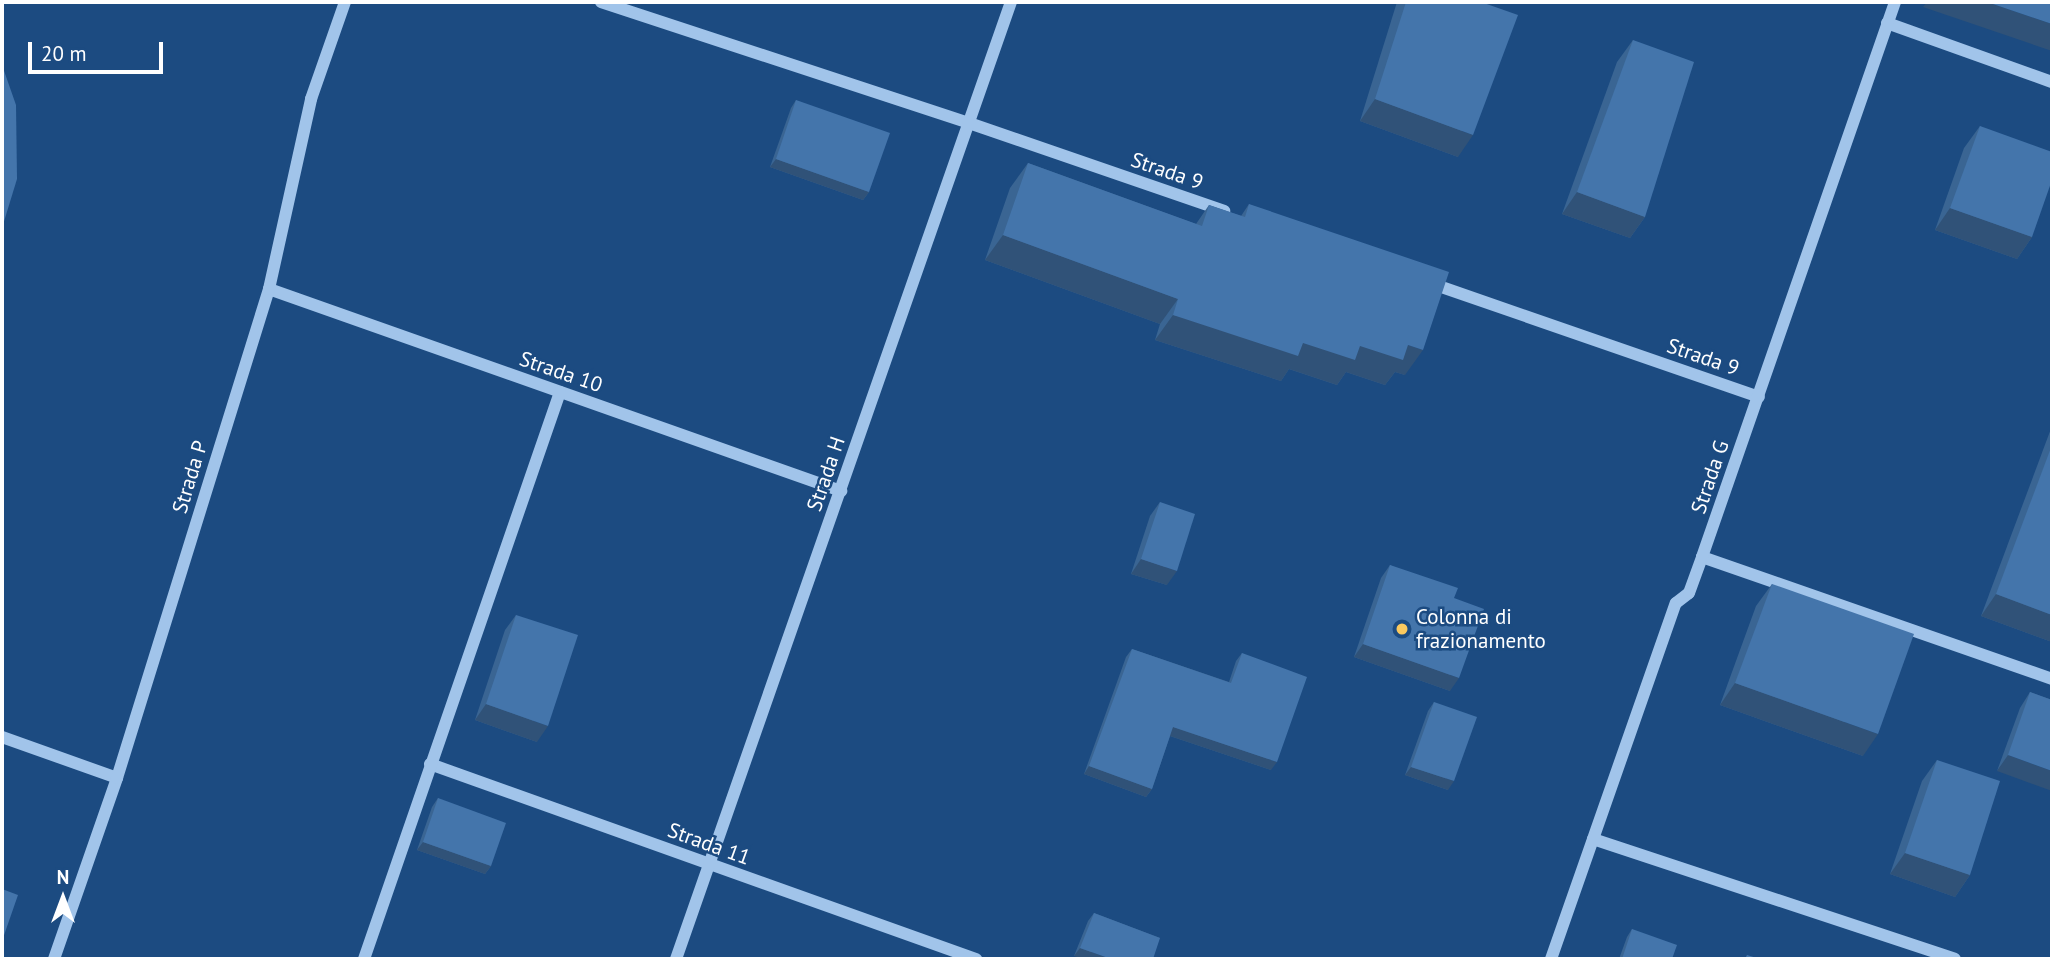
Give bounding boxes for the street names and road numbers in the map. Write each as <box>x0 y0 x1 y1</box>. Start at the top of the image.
street label: Strada 9 <box>1128 147 1206 195</box>
street label: Strada 9 <box>1664 333 1742 381</box>
street label: Strada 10 <box>516 346 606 398</box>
street label: Strada H <box>802 433 850 515</box>
street label: Strada G <box>1686 437 1734 517</box>
street label: Strada P <box>167 438 213 516</box>
street label: Strada 11 <box>664 817 754 871</box>

